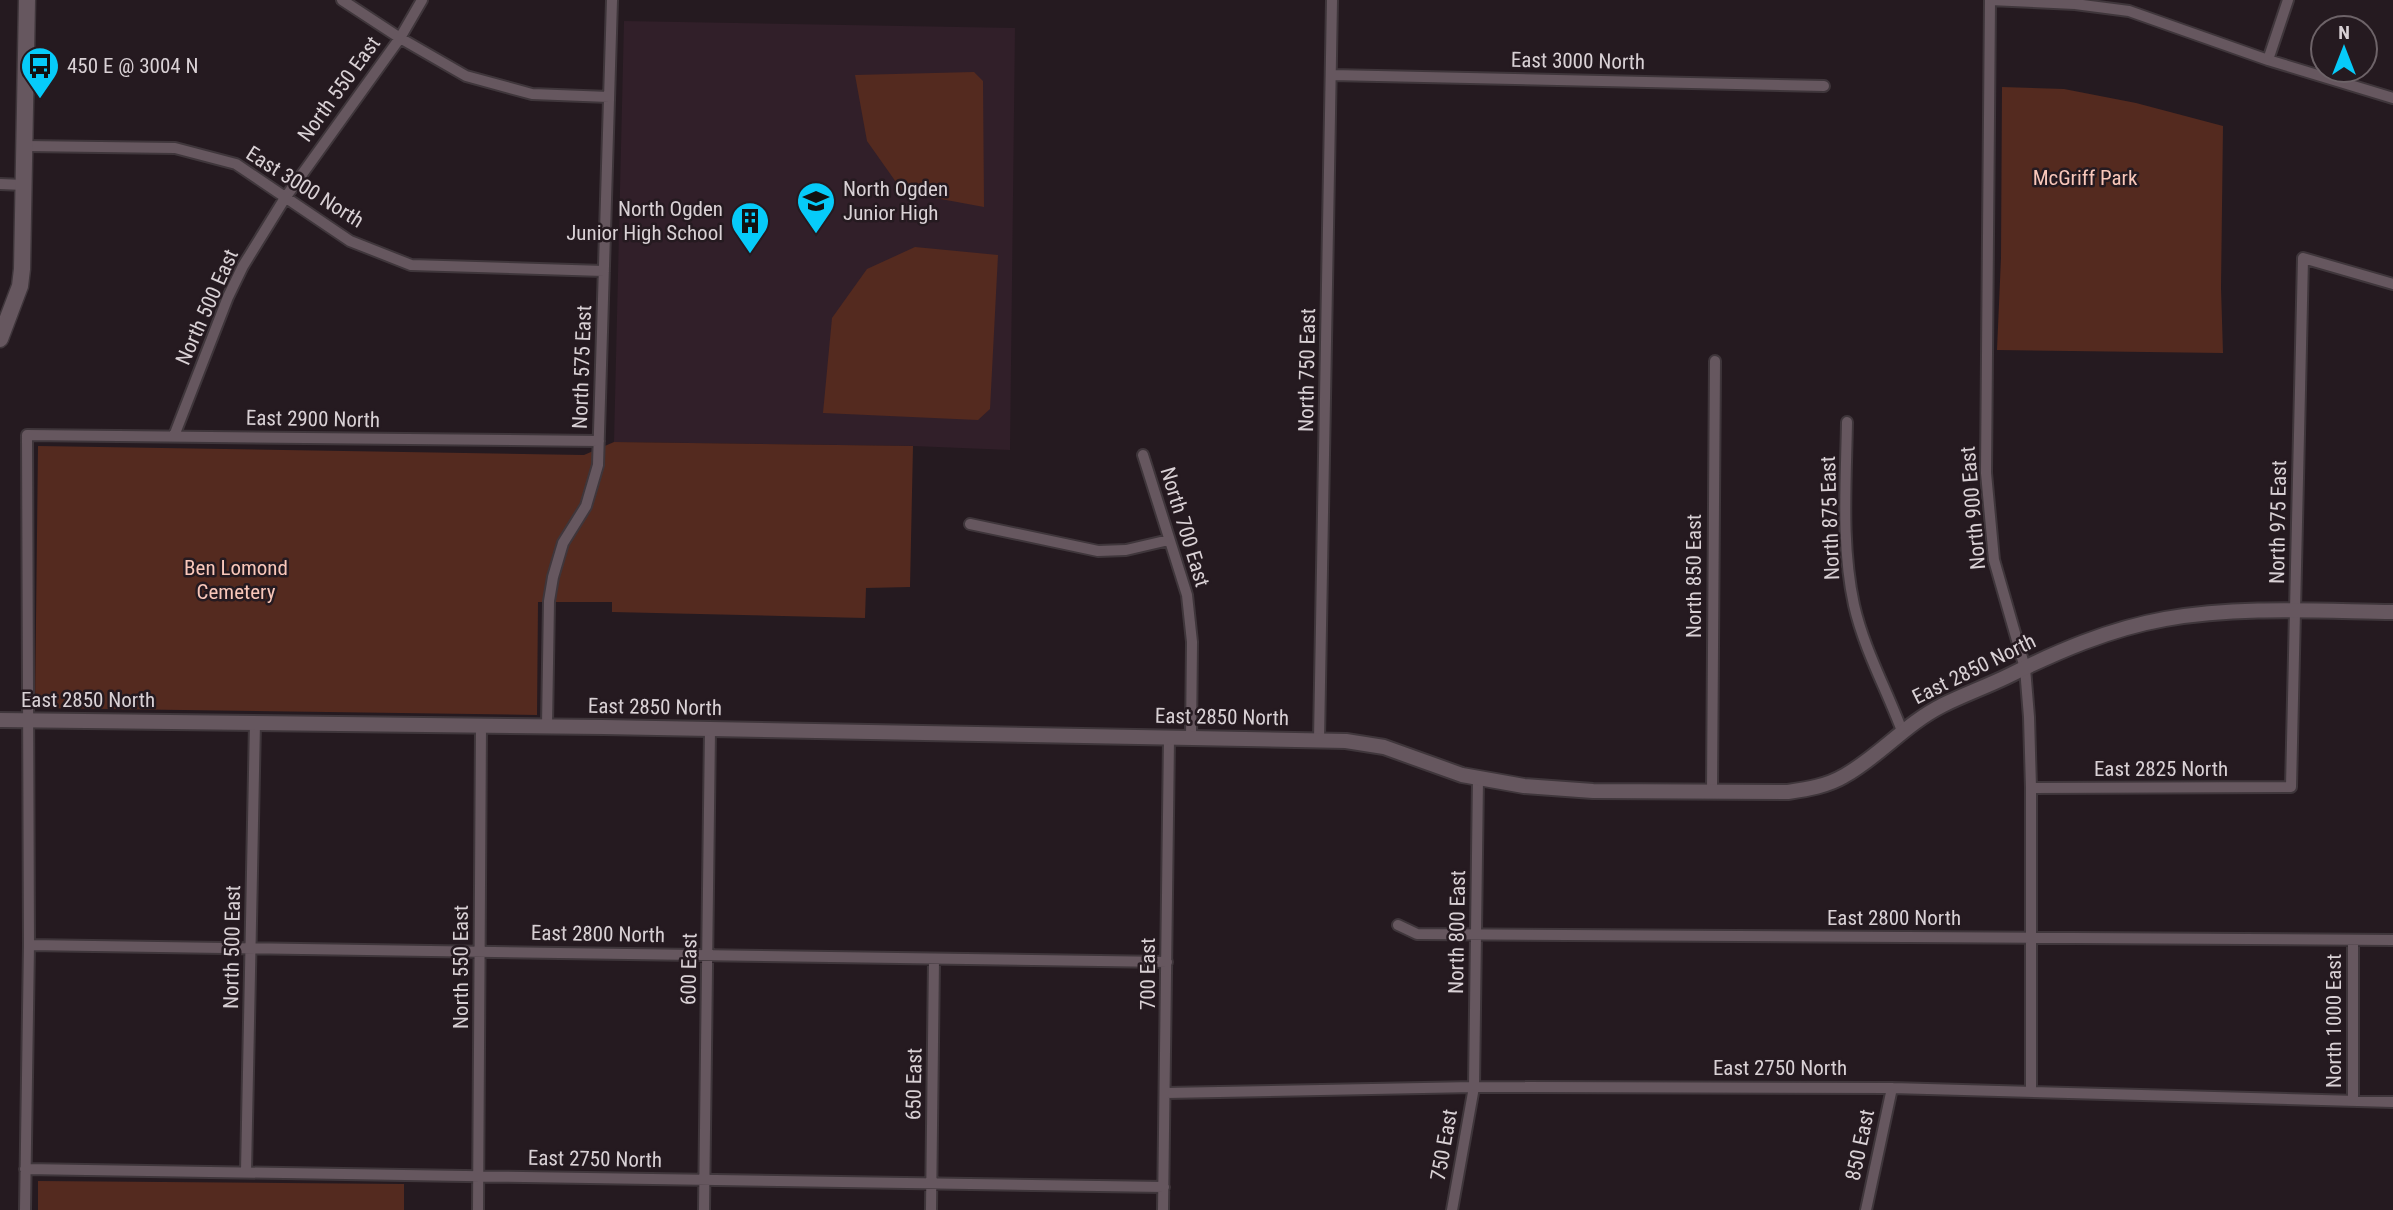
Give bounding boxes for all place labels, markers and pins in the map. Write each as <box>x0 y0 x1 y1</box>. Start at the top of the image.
bus stop icon: 450 E @ 3004 N <box>19 45 61 100</box>
place label: 450 E @ 3004 N <box>67 54 198 78</box>
place label: North Ogden Junior High <box>843 177 948 225</box>
school or university icon: North Ogden Junior High <box>795 180 837 235</box>
place label: North Ogden Junior High School <box>566 197 723 245</box>
building icon: North Ogden Junior High School <box>729 200 771 255</box>

